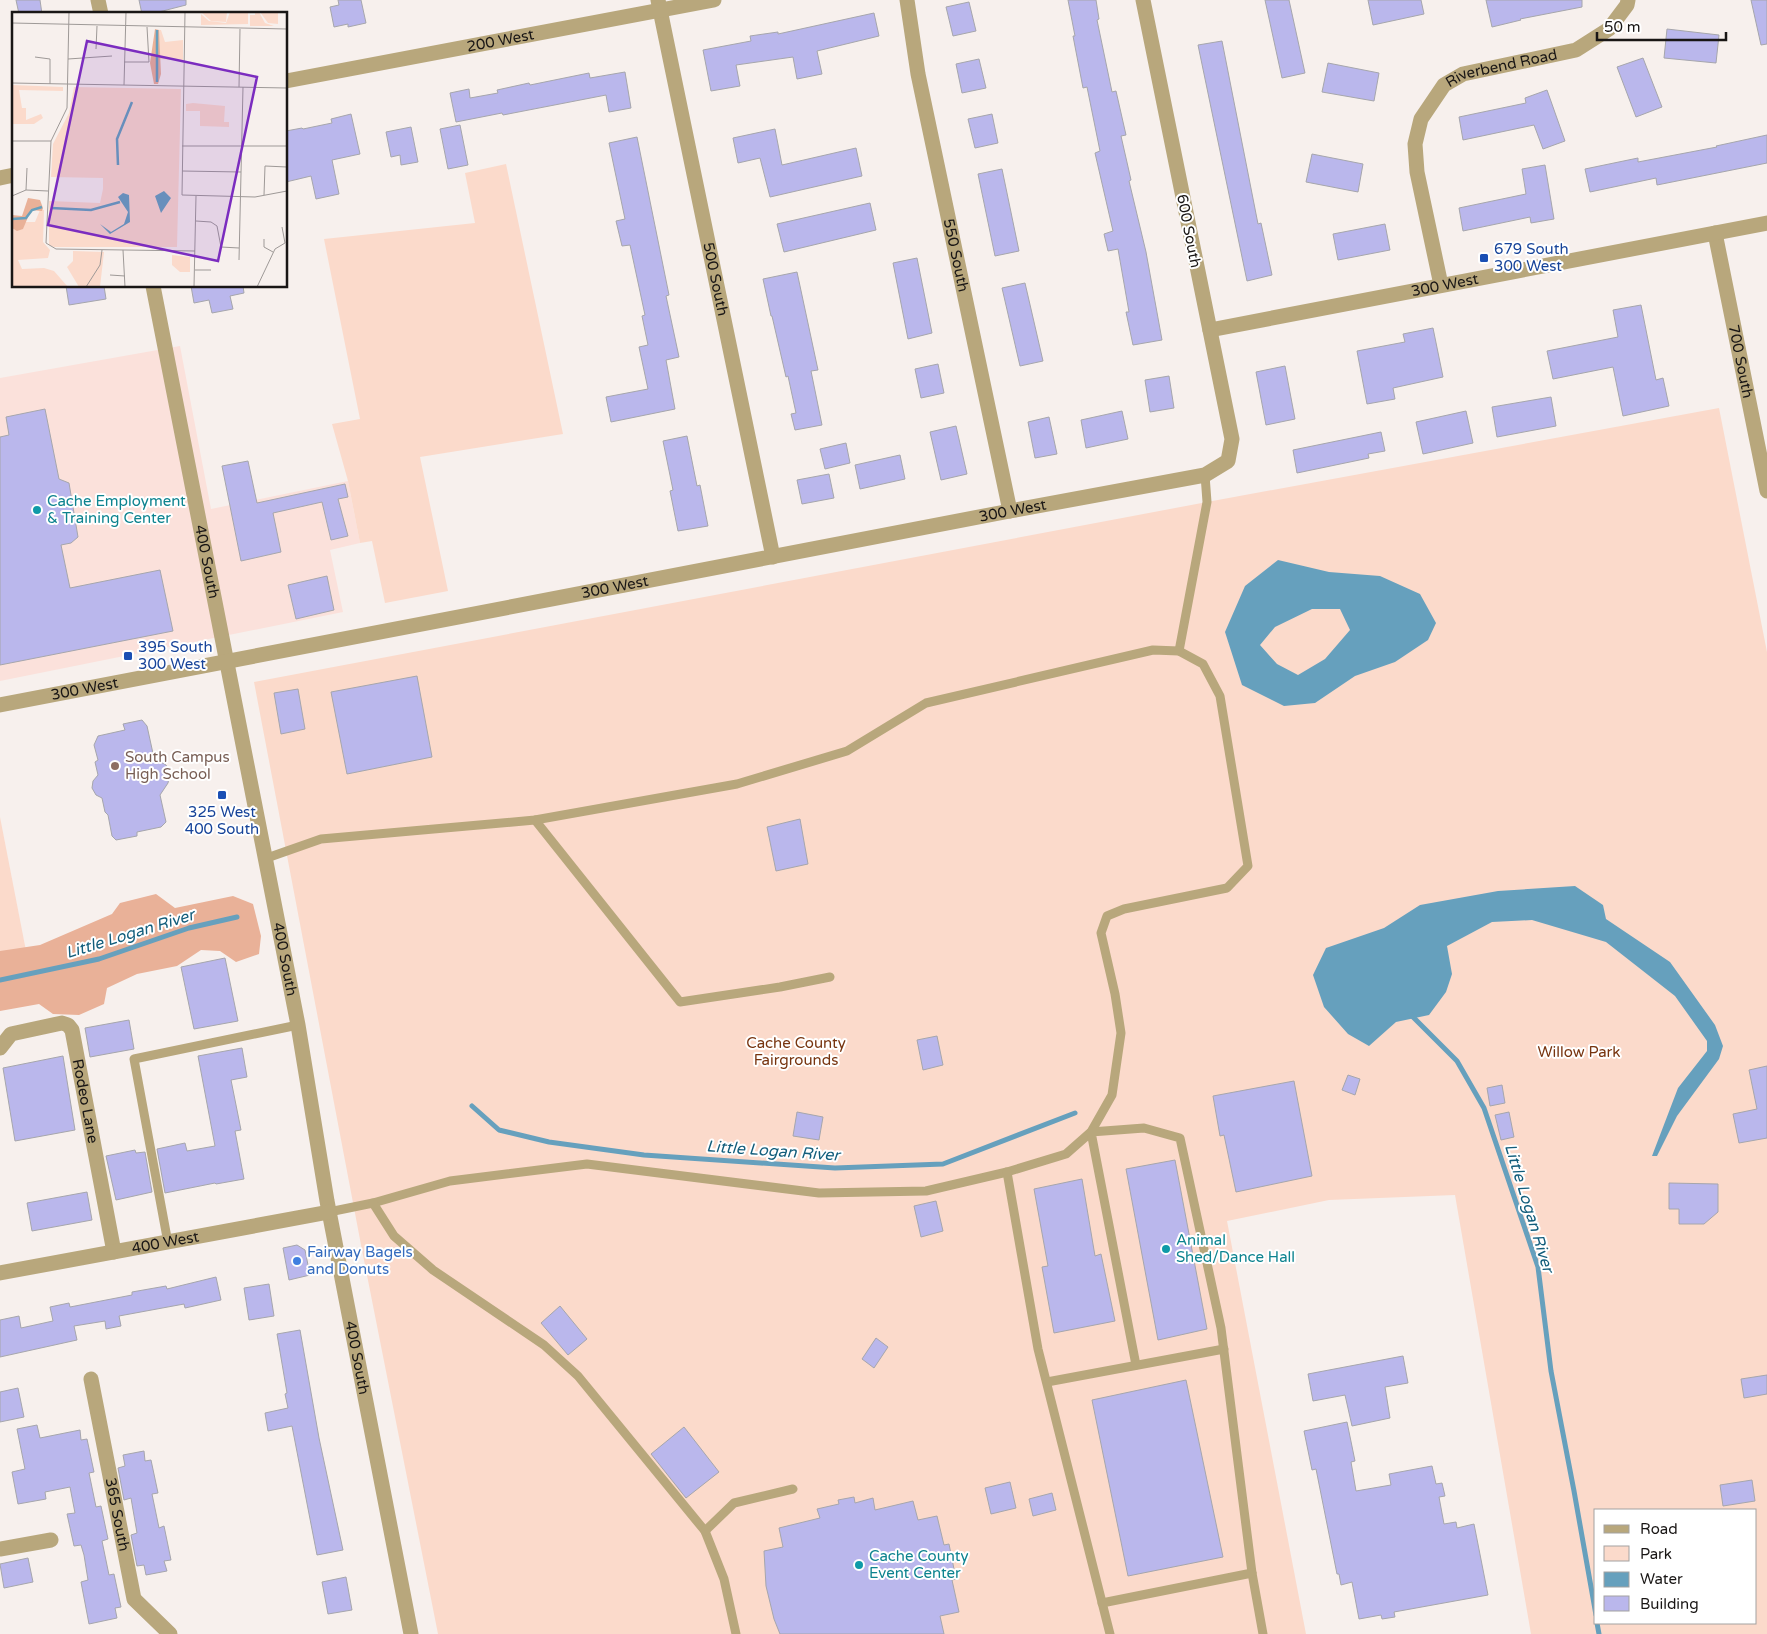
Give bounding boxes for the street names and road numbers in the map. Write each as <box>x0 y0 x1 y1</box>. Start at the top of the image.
street label: 200 West <box>465 25 536 56</box>
street label: Riverbend Road <box>1442 45 1559 91</box>
street label: 600 South <box>1173 193 1205 269</box>
street label: 550 South <box>940 217 973 294</box>
street label: 500 South <box>699 241 732 317</box>
street label: 300 West <box>1410 270 1480 300</box>
street label: 700 South <box>1725 323 1757 400</box>
street label: 300 West <box>977 495 1048 526</box>
street label: 400 South <box>191 523 223 600</box>
street label: 300 West <box>580 572 650 602</box>
street label: 300 West <box>49 673 120 704</box>
street label: 400 South <box>269 921 301 997</box>
street label: Rodeo Lane <box>69 1057 102 1145</box>
street label: 400 West <box>130 1227 201 1257</box>
street label: 400 South <box>341 1319 373 1396</box>
street label: 365 South <box>101 1476 133 1553</box>

